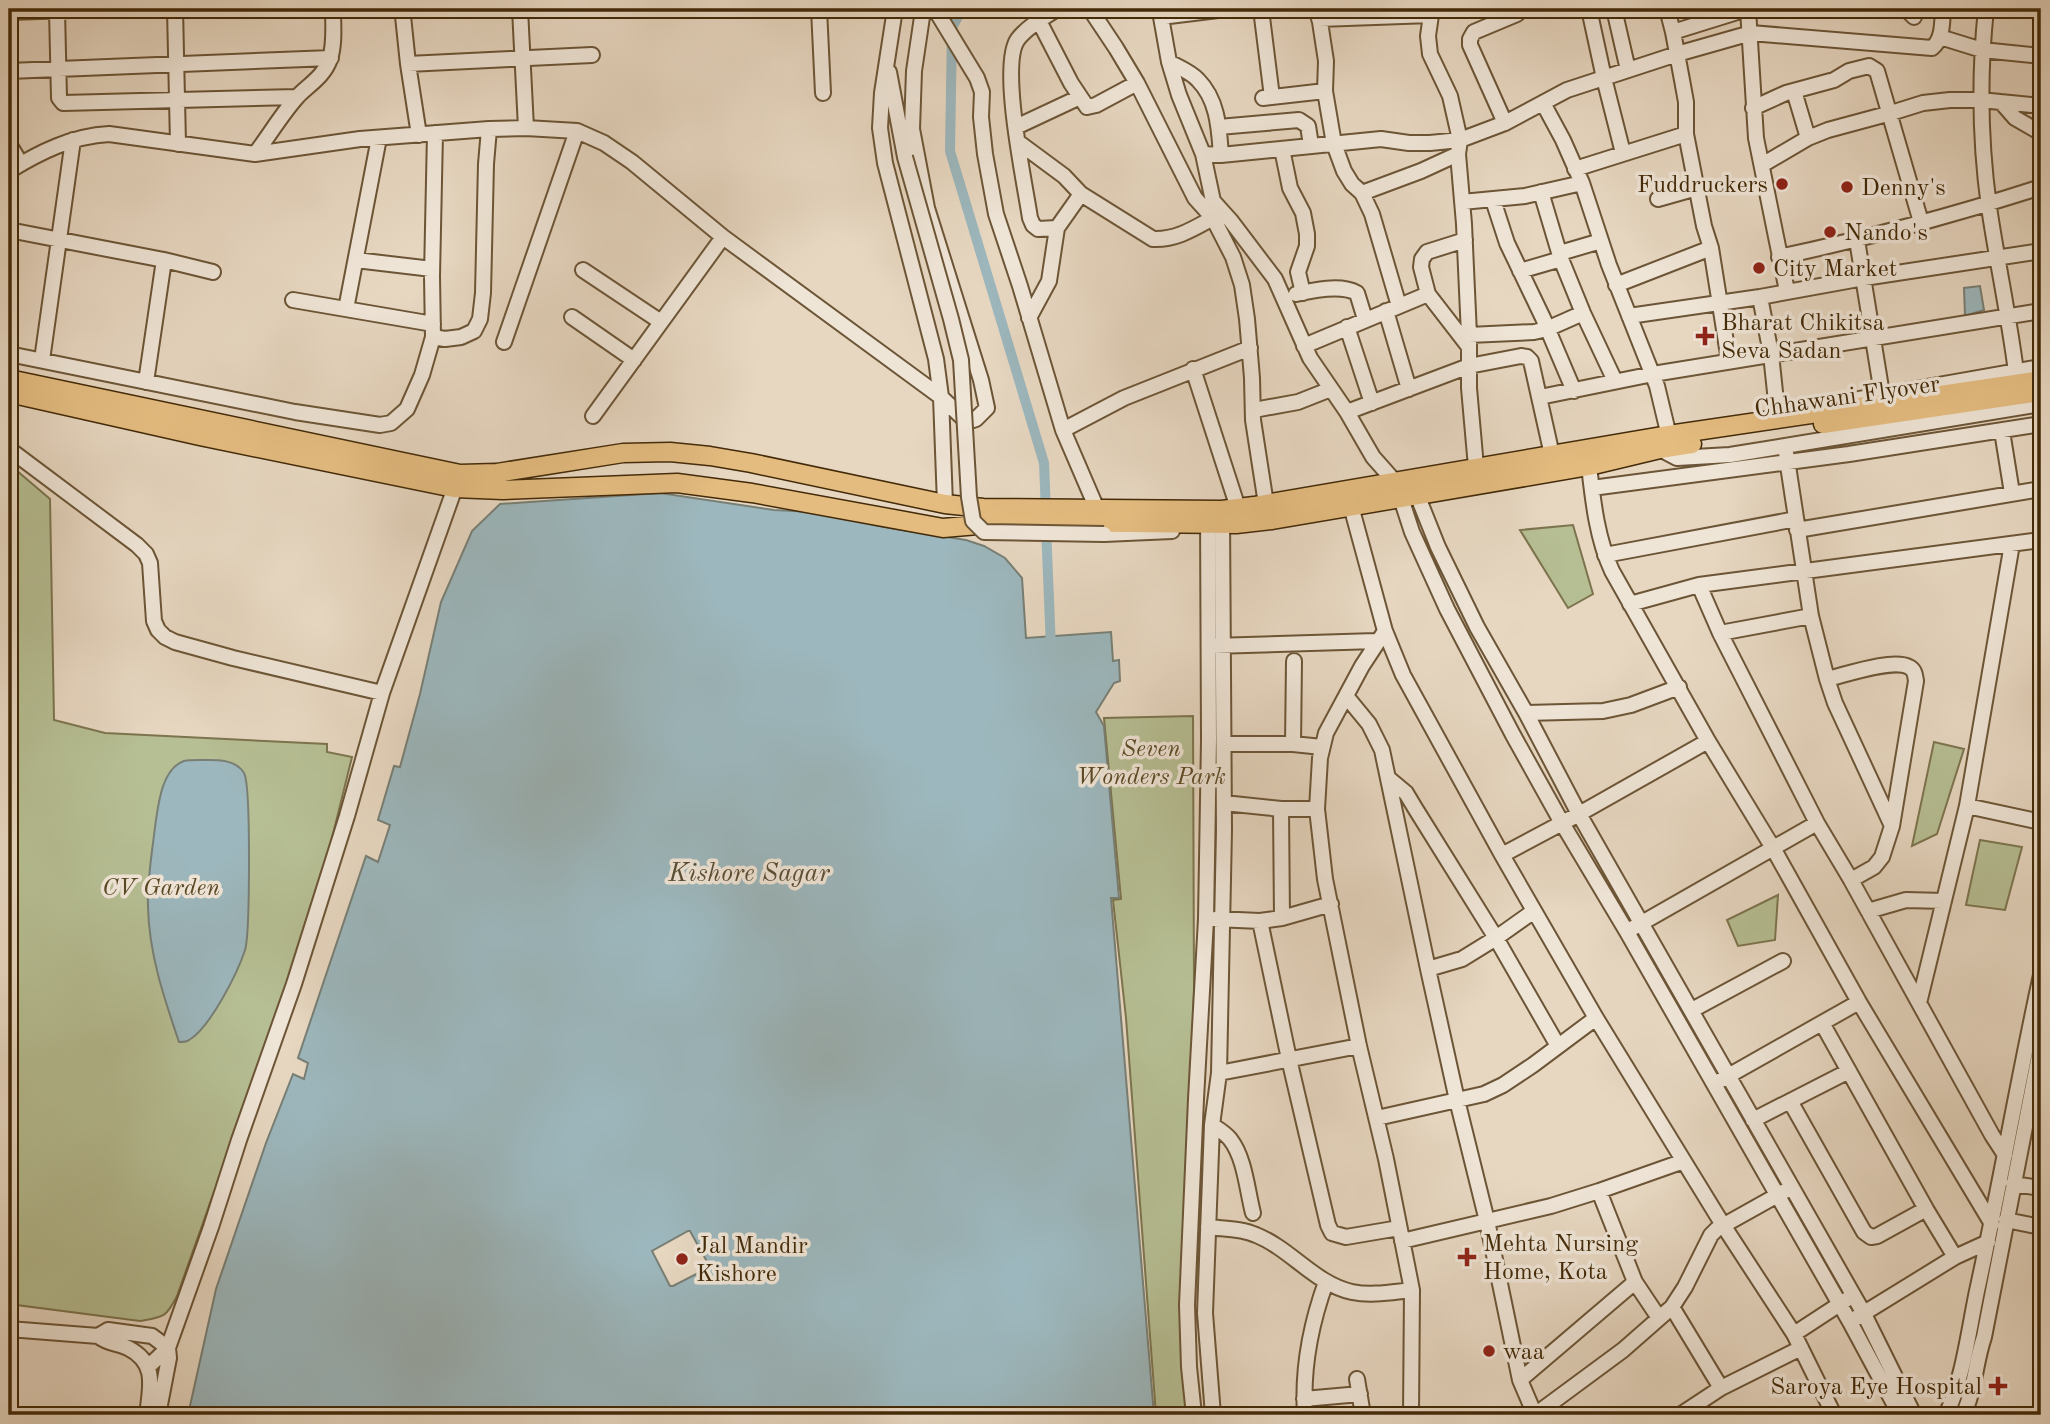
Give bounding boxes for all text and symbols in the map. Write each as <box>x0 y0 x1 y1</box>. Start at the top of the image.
place label: Fuddruckers <box>1637 174 1768 198</box>
marker: Fuddruckers <box>1774 176 1790 192</box>
place label: Denny's <box>1861 177 1946 201</box>
marker: Denny's <box>1839 179 1855 195</box>
place label: Nando's <box>1844 222 1928 246</box>
marker: Nando's <box>1822 224 1838 240</box>
place label: City Market <box>1773 258 1897 282</box>
marker: City Market <box>1751 260 1767 276</box>
place label: Bharat Chikitsa Seva Sadan <box>1721 312 1885 364</box>
marker: Bharat Chikitsa Seva Sadan <box>1695 326 1715 346</box>
street label: Chhawani Flyover <box>1753 373 1942 423</box>
park label: Seven Wonders Park <box>1076 738 1226 790</box>
water label: Kishore Sagar <box>667 861 830 887</box>
park label: CV Garden <box>102 877 220 901</box>
place label: Mehta Nursing Home, Kota <box>1483 1233 1638 1285</box>
place label: Jal Mandir Kishore <box>696 1235 808 1287</box>
marker: Mehta Nursing Home, Kota <box>1457 1247 1477 1267</box>
marker: Jal Mandir Kishore <box>674 1251 690 1267</box>
place label: waa <box>1503 1341 1545 1365</box>
marker: waa <box>1481 1343 1497 1359</box>
place label: Saroya Eye Hospital <box>1770 1376 1982 1400</box>
marker: Saroya Eye Hospital <box>1988 1376 2008 1396</box>

